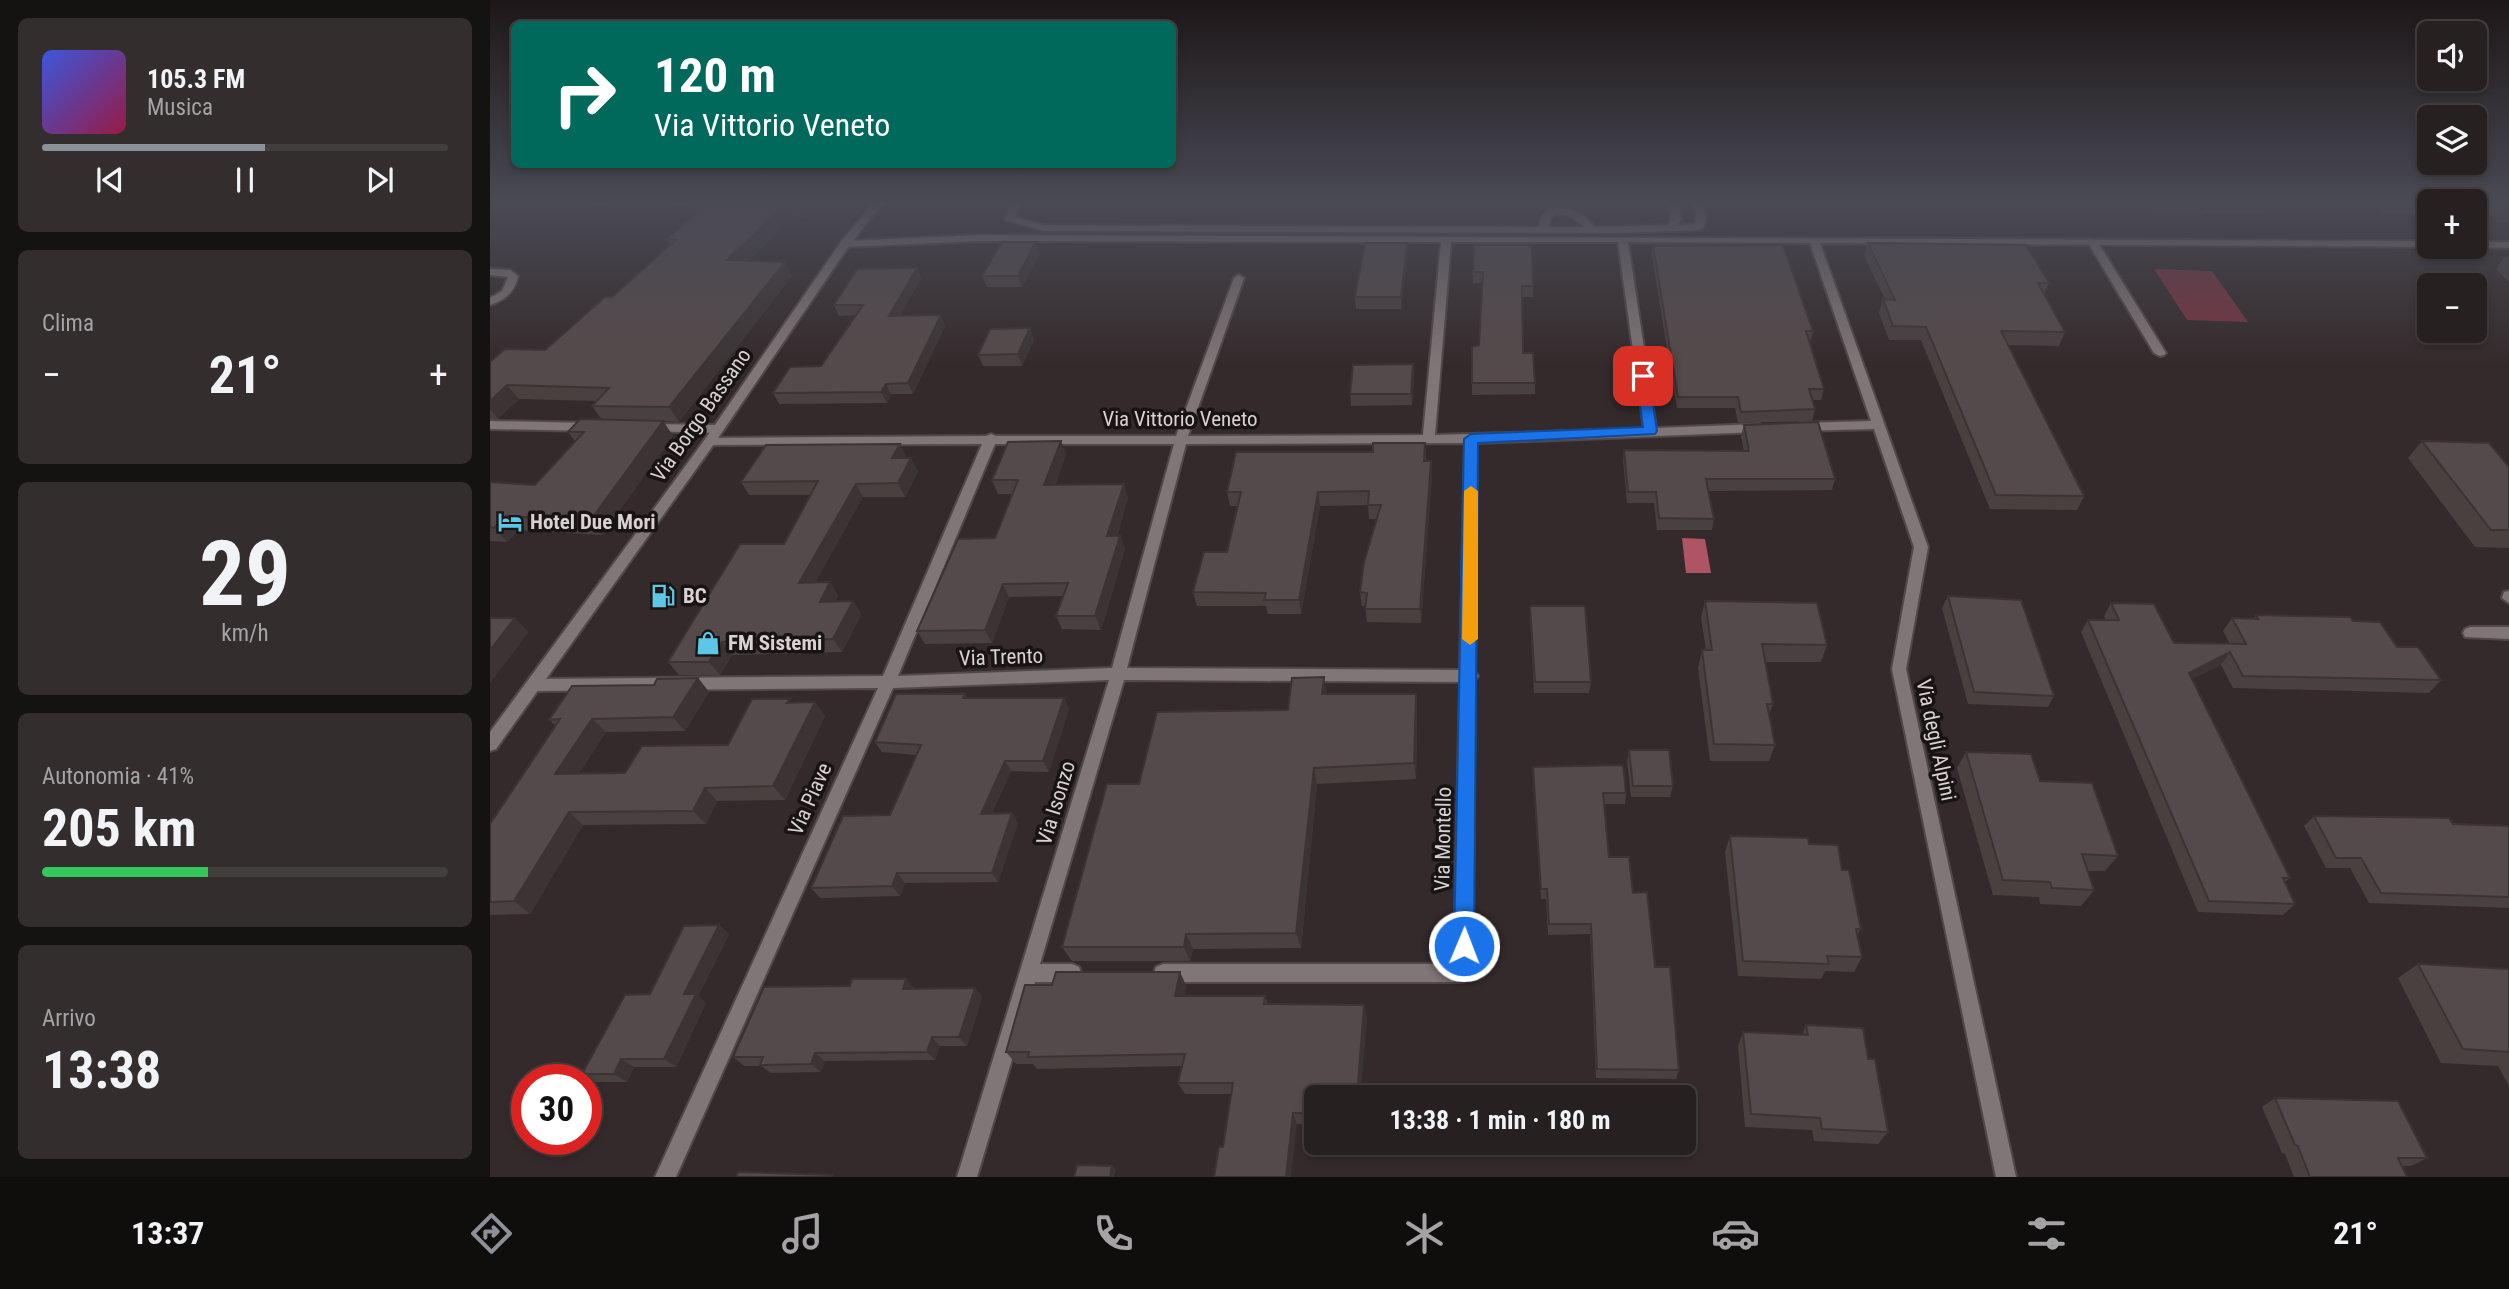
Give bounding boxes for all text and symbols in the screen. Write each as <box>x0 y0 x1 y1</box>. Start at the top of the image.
map controls <box>2417 21 2487 343</box>
button: sound <box>2417 21 2487 91</box>
text: 120 m <box>654 47 776 104</box>
icon: right <box>539 49 630 140</box>
text: 105.3 FM <box>147 64 245 94</box>
text: Musica <box>147 94 213 121</box>
button: layers <box>2417 105 2487 175</box>
text: Via Vittorio Veneto <box>654 106 890 144</box>
icon: previous <box>91 161 129 199</box>
icon: pause <box>226 161 264 199</box>
icon: next <box>361 161 399 199</box>
button: + <box>2417 189 2487 259</box>
button: − <box>2417 273 2487 343</box>
text: Clima <box>42 310 94 337</box>
street label: Via Borgo Bassano <box>646 344 756 486</box>
text: 21° <box>209 345 281 406</box>
pin <box>1613 346 1673 406</box>
text: − <box>42 353 61 397</box>
text: + <box>429 353 448 397</box>
icon: arrive <box>1624 357 1662 395</box>
street label: Via Vittorio Veneto <box>1102 407 1258 431</box>
hotel icon: Hotel Due Mori <box>496 508 524 536</box>
place label: Hotel Due Mori <box>530 510 656 534</box>
text: 29 <box>199 521 291 627</box>
fuel station icon: BC <box>649 582 677 610</box>
place label: BC <box>683 584 707 608</box>
text: km/h <box>221 620 269 647</box>
shop icon: FM Sistemi <box>694 629 722 657</box>
place label: FM Sistemi <box>728 631 822 655</box>
street label: Via Trento <box>959 644 1043 670</box>
street label: Via degli Alpini <box>1911 677 1961 803</box>
street label: Via Isonzo <box>1032 758 1080 848</box>
street label: Via Piave <box>783 759 837 839</box>
text: Autonomia · 41% <box>42 763 194 790</box>
street label: Via Montello <box>1430 787 1456 891</box>
text: 205 km <box>42 798 196 859</box>
position arrow <box>1427 909 1501 983</box>
text: Arrivo <box>42 1005 96 1032</box>
text: 13:38 <box>42 1040 161 1101</box>
speed limit sign: 30 <box>511 1064 602 1155</box>
text: 13:38 · 1 min · 180 m <box>1390 1105 1610 1135</box>
icon: directions <box>467 1209 516 1258</box>
icon: music <box>778 1209 827 1258</box>
icon: phone <box>1089 1209 1138 1258</box>
icon: climate <box>1400 1209 1449 1258</box>
icon: car <box>1711 1209 1760 1258</box>
icon: filters <box>2022 1209 2071 1258</box>
text: 13:37 <box>131 1214 204 1252</box>
text: 21° <box>2333 1214 2378 1252</box>

